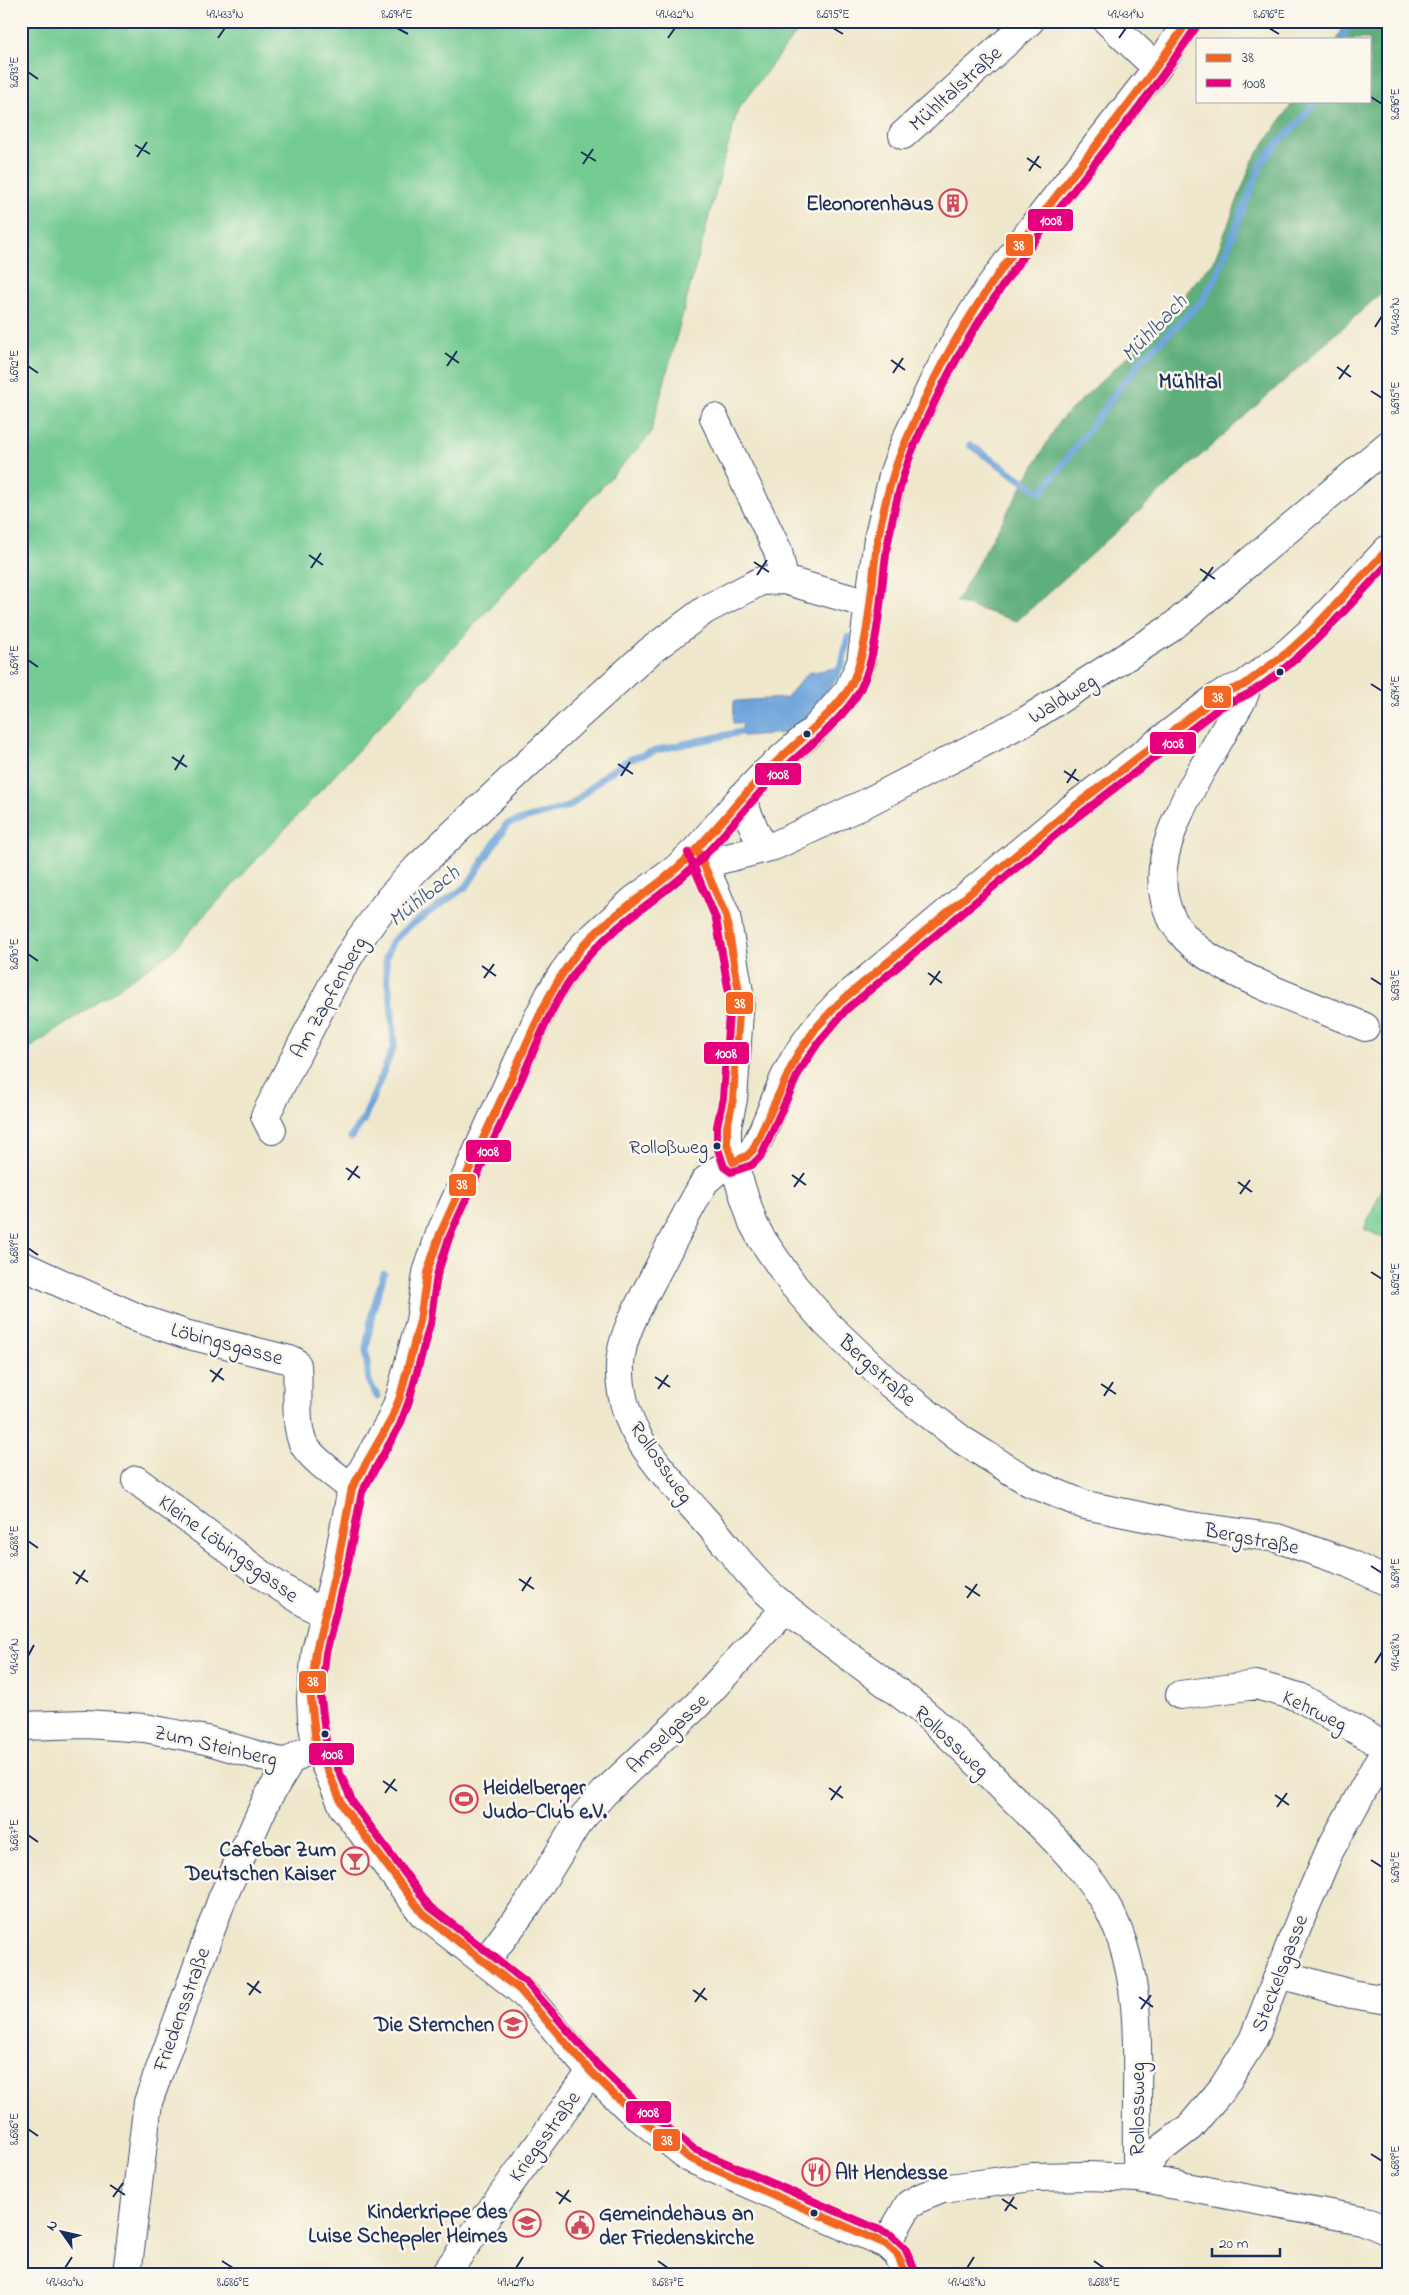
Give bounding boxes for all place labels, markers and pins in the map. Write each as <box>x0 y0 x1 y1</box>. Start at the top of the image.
building icon: Eleonorenhaus <box>938 188 968 218</box>
place label: Eleonorenhaus <box>806 190 934 220</box>
unlabelled marker <box>1275 667 1285 677</box>
unlabelled marker <box>802 729 812 739</box>
place label: Rolloßweg <box>629 1134 708 1164</box>
marker: Rolloßweg <box>712 1141 722 1151</box>
unlabelled marker <box>320 1729 330 1739</box>
place label: Heidelberger Judo-Club e.V. <box>483 1774 608 1828</box>
sports icon: Heidelberger Judo-Club e.V. <box>449 1784 479 1814</box>
place label: Cafebar Zum Deutschen Kaiser <box>184 1836 336 1890</box>
bar icon: Cafebar Zum Deutschen Kaiser <box>340 1846 370 1876</box>
school or university icon: Die Sternchen <box>498 2009 528 2039</box>
place label: Die Sternchen <box>373 2011 494 2041</box>
restaurant icon: Alt Hendesse <box>801 2157 831 2187</box>
place label: Alt Hendesse <box>835 2159 948 2189</box>
place label: Kinderkrippe des Luise Scheppler Heimes <box>308 2198 508 2252</box>
place label: Gemeindehaus an der Friedenskirche <box>599 2200 755 2254</box>
school or university icon: Kinderkrippe des Luise Scheppler Heimes <box>512 2208 542 2238</box>
unlabelled marker <box>809 2208 819 2218</box>
public building icon: Gemeindehaus an der Friedenskirche <box>565 2210 595 2240</box>

